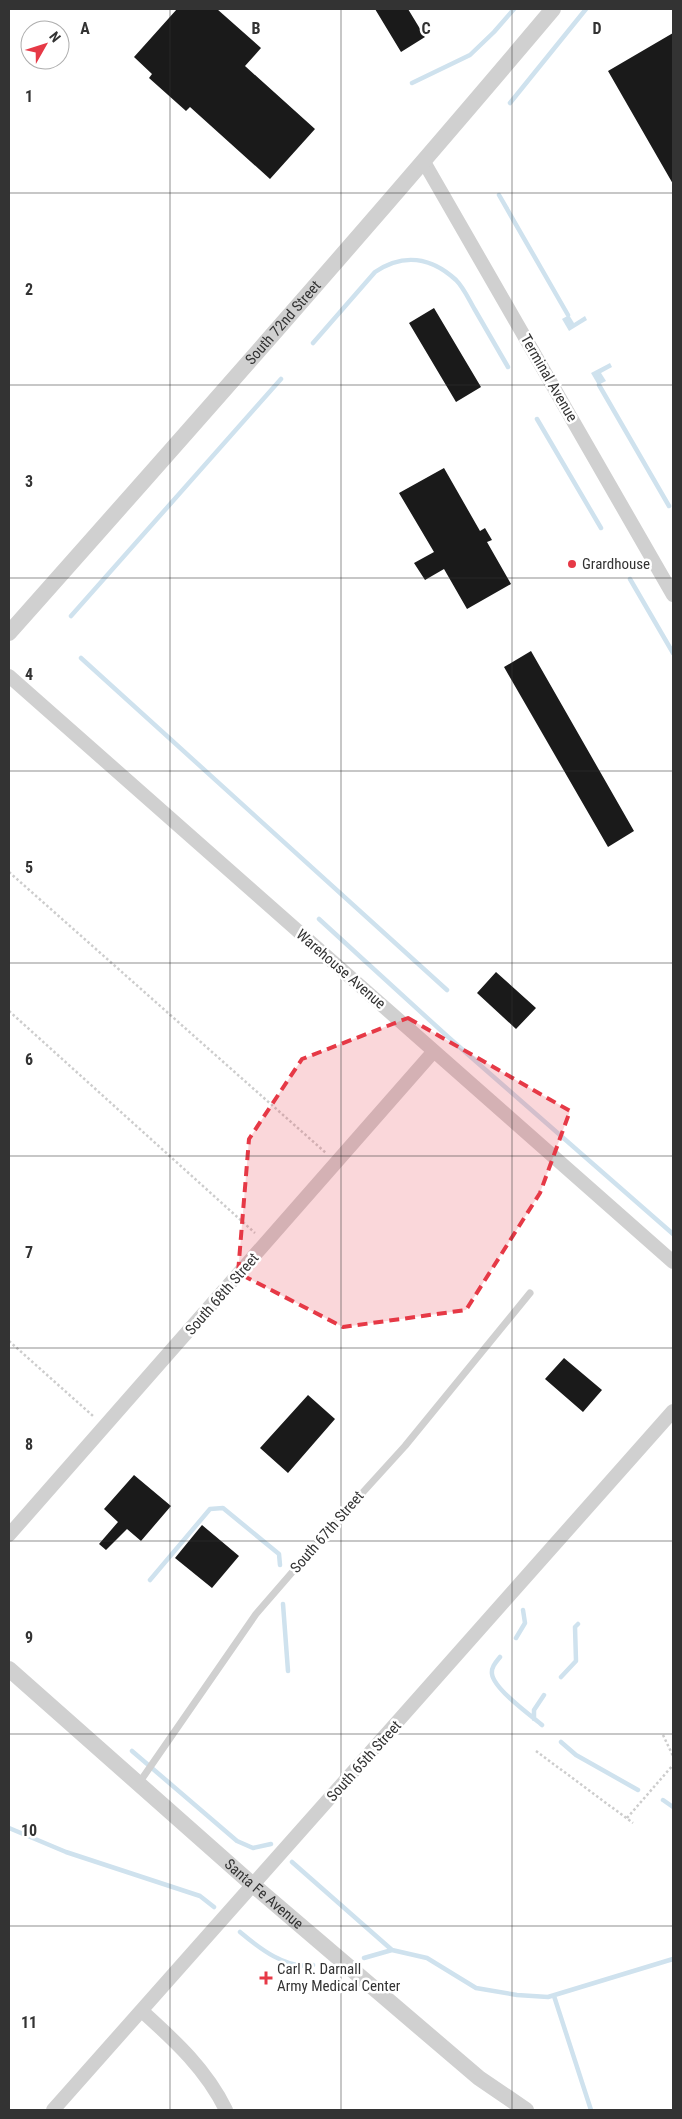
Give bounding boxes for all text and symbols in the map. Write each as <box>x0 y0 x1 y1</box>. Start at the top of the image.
text: A <box>80 19 90 38</box>
text: B <box>252 19 261 38</box>
text: C <box>421 19 431 38</box>
text: D <box>592 19 602 38</box>
north arrow <box>20 20 70 70</box>
text: N <box>46 28 64 45</box>
text: 1 <box>25 87 33 106</box>
street label: South 72nd Street <box>241 277 325 368</box>
text: 2 <box>25 280 33 299</box>
street label: Terminal Avenue <box>517 331 581 425</box>
text: 3 <box>25 472 33 491</box>
place label: Grardhouse <box>582 555 650 573</box>
marker: Grardhouse <box>566 558 578 570</box>
text: 4 <box>25 665 33 684</box>
text: 5 <box>25 858 33 877</box>
street label: Warehouse Avenue <box>293 925 389 1013</box>
text: 6 <box>25 1050 33 1069</box>
text: 7 <box>25 1243 33 1262</box>
street label: South 68th Street <box>181 1249 263 1339</box>
text: 8 <box>25 1435 33 1454</box>
street label: South 67th Street <box>286 1487 368 1577</box>
text: 9 <box>25 1628 33 1647</box>
street label: South 65th Street <box>323 1717 405 1805</box>
text: 10 <box>21 1821 37 1840</box>
street label: Santa Fe Avenue <box>221 1855 307 1933</box>
place label: Carl R. Darnall Army Medical Center <box>277 1960 401 1995</box>
marker: Carl R. Darnall Army Medical Center <box>259 1971 273 1985</box>
text: 11 <box>21 2013 37 2032</box>

